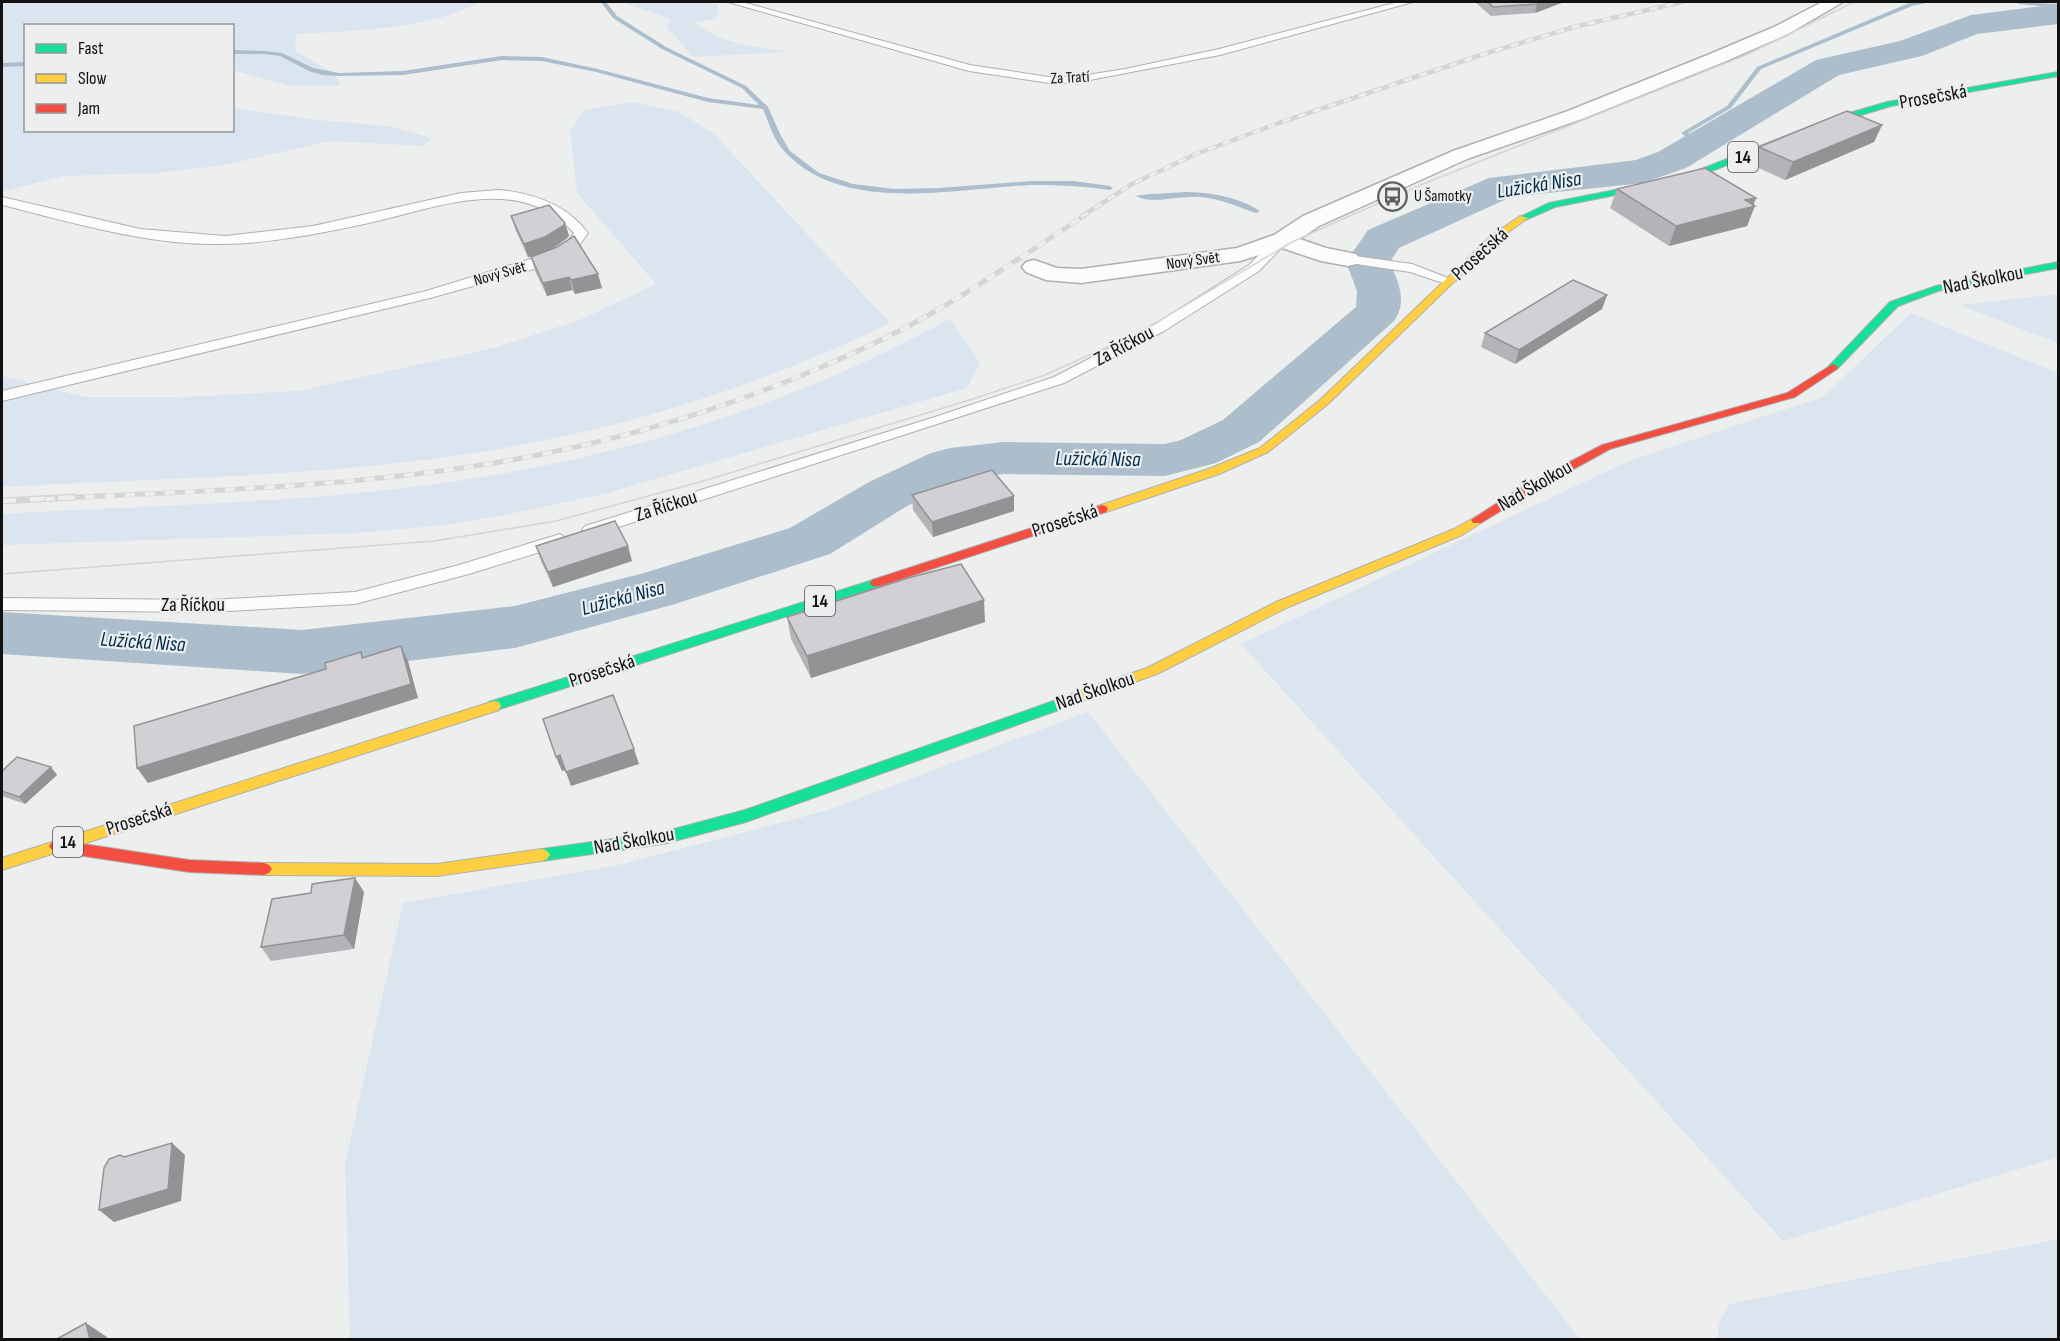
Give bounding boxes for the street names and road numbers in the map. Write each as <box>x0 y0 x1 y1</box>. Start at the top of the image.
street label: Za Tratí <box>1050 67 1090 89</box>
street label: Prosečská <box>1897 79 1969 115</box>
road number: 14 <box>1728 142 1758 172</box>
street label: Prosečská <box>1447 222 1513 286</box>
street label: Nový Svět <box>1165 248 1221 274</box>
street label: Nový Svět <box>472 257 529 291</box>
street label: Nad Školkou <box>1941 260 2025 300</box>
street label: Za Říčkou <box>1090 320 1158 372</box>
street label: Nad Školkou <box>1494 455 1576 517</box>
street label: Za Říčkou <box>632 485 700 527</box>
street label: Prosečská <box>1029 499 1101 543</box>
road number: 14 <box>805 586 835 616</box>
street label: Za Říčkou <box>161 593 225 617</box>
street label: Prosečská <box>566 649 638 693</box>
street label: Nad Školkou <box>1053 666 1137 716</box>
street label: Prosečská <box>103 797 175 841</box>
street label: Nad Školkou <box>592 822 676 860</box>
road number: 14 <box>53 827 83 857</box>

